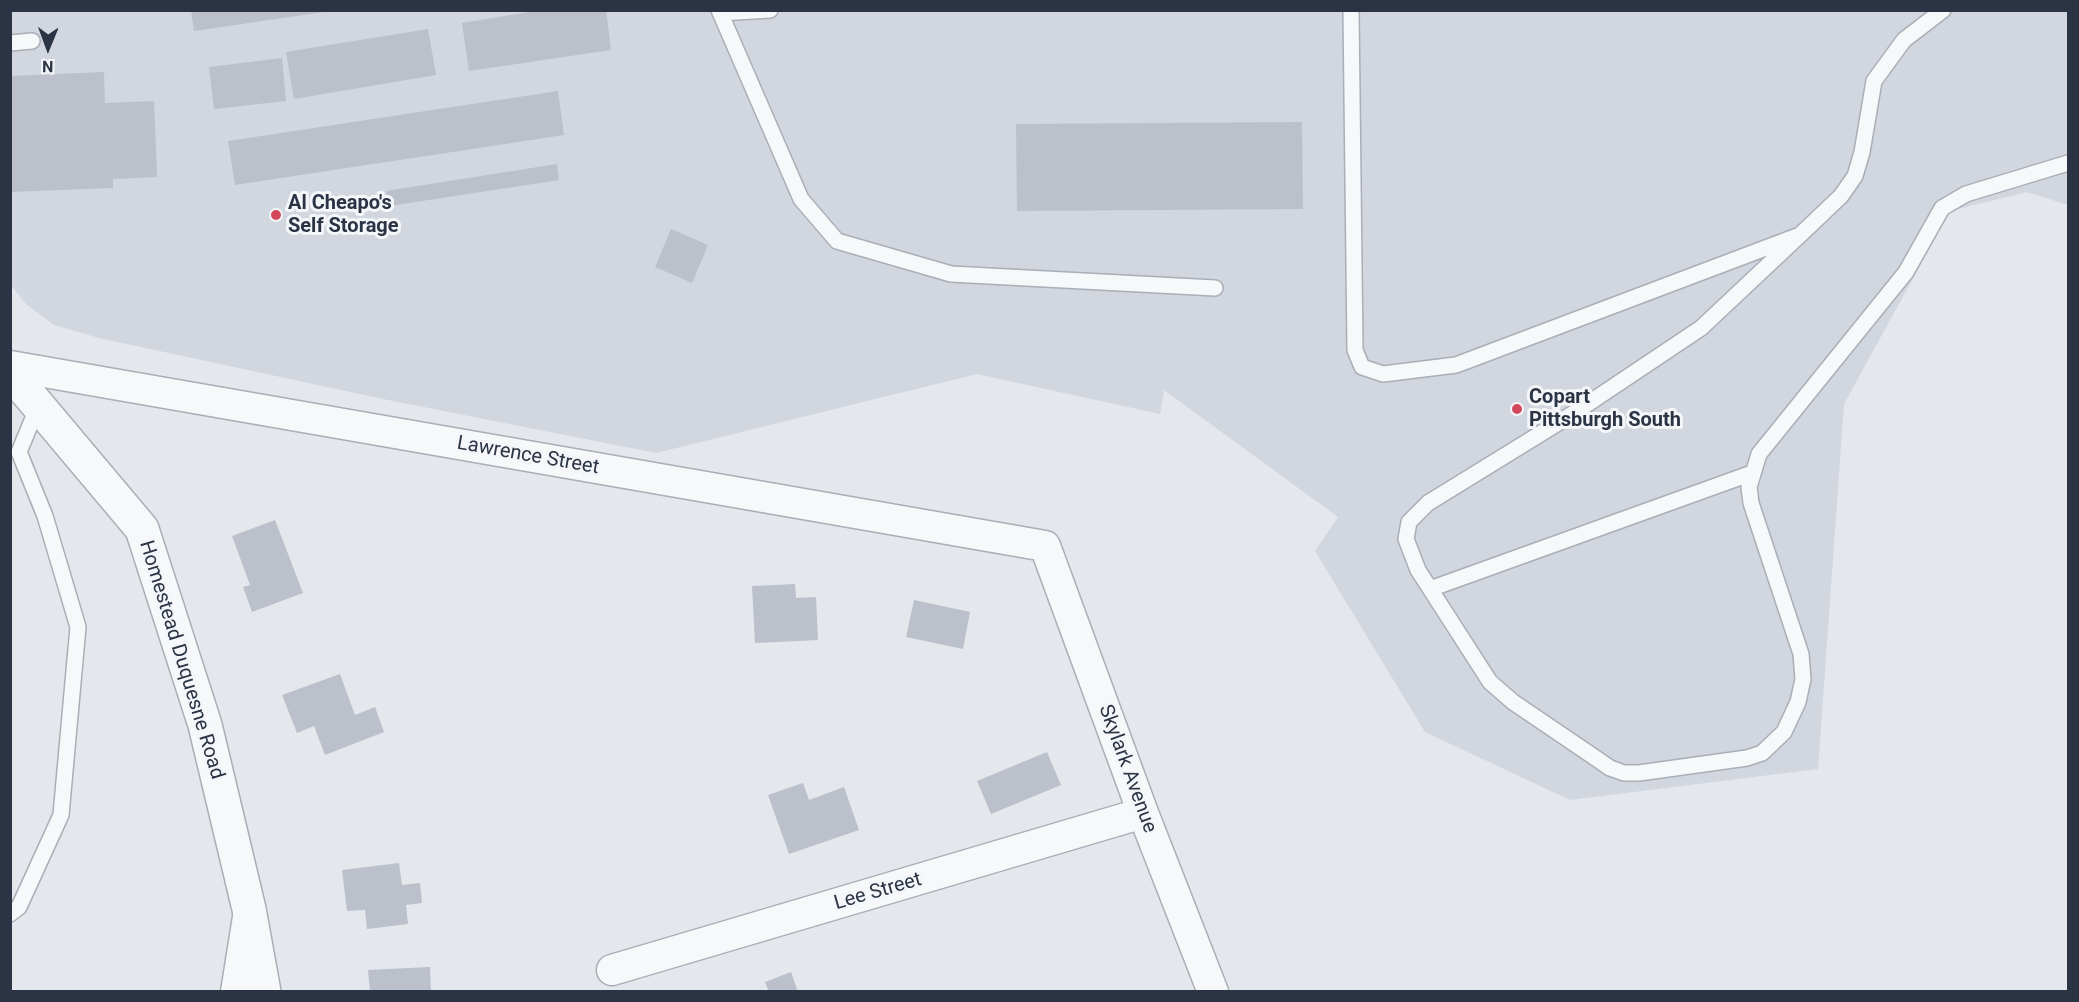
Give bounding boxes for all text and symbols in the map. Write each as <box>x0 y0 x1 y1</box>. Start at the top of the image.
north arrow <box>18 18 78 78</box>
text: N <box>42 57 53 76</box>
place label: Al Cheapo's Self Storage <box>288 192 399 239</box>
marker: Al Cheapo's Self Storage <box>269 208 283 222</box>
place label: Copart Pittsburgh South <box>1529 386 1681 433</box>
marker: Copart Pittsburgh South <box>1510 402 1524 416</box>
street label: Lawrence Street <box>455 432 601 480</box>
street label: Homestead Duquesne Road <box>133 538 229 782</box>
street label: Skylark Avenue <box>1093 702 1161 836</box>
street label: Lee Street <box>832 868 924 916</box>

